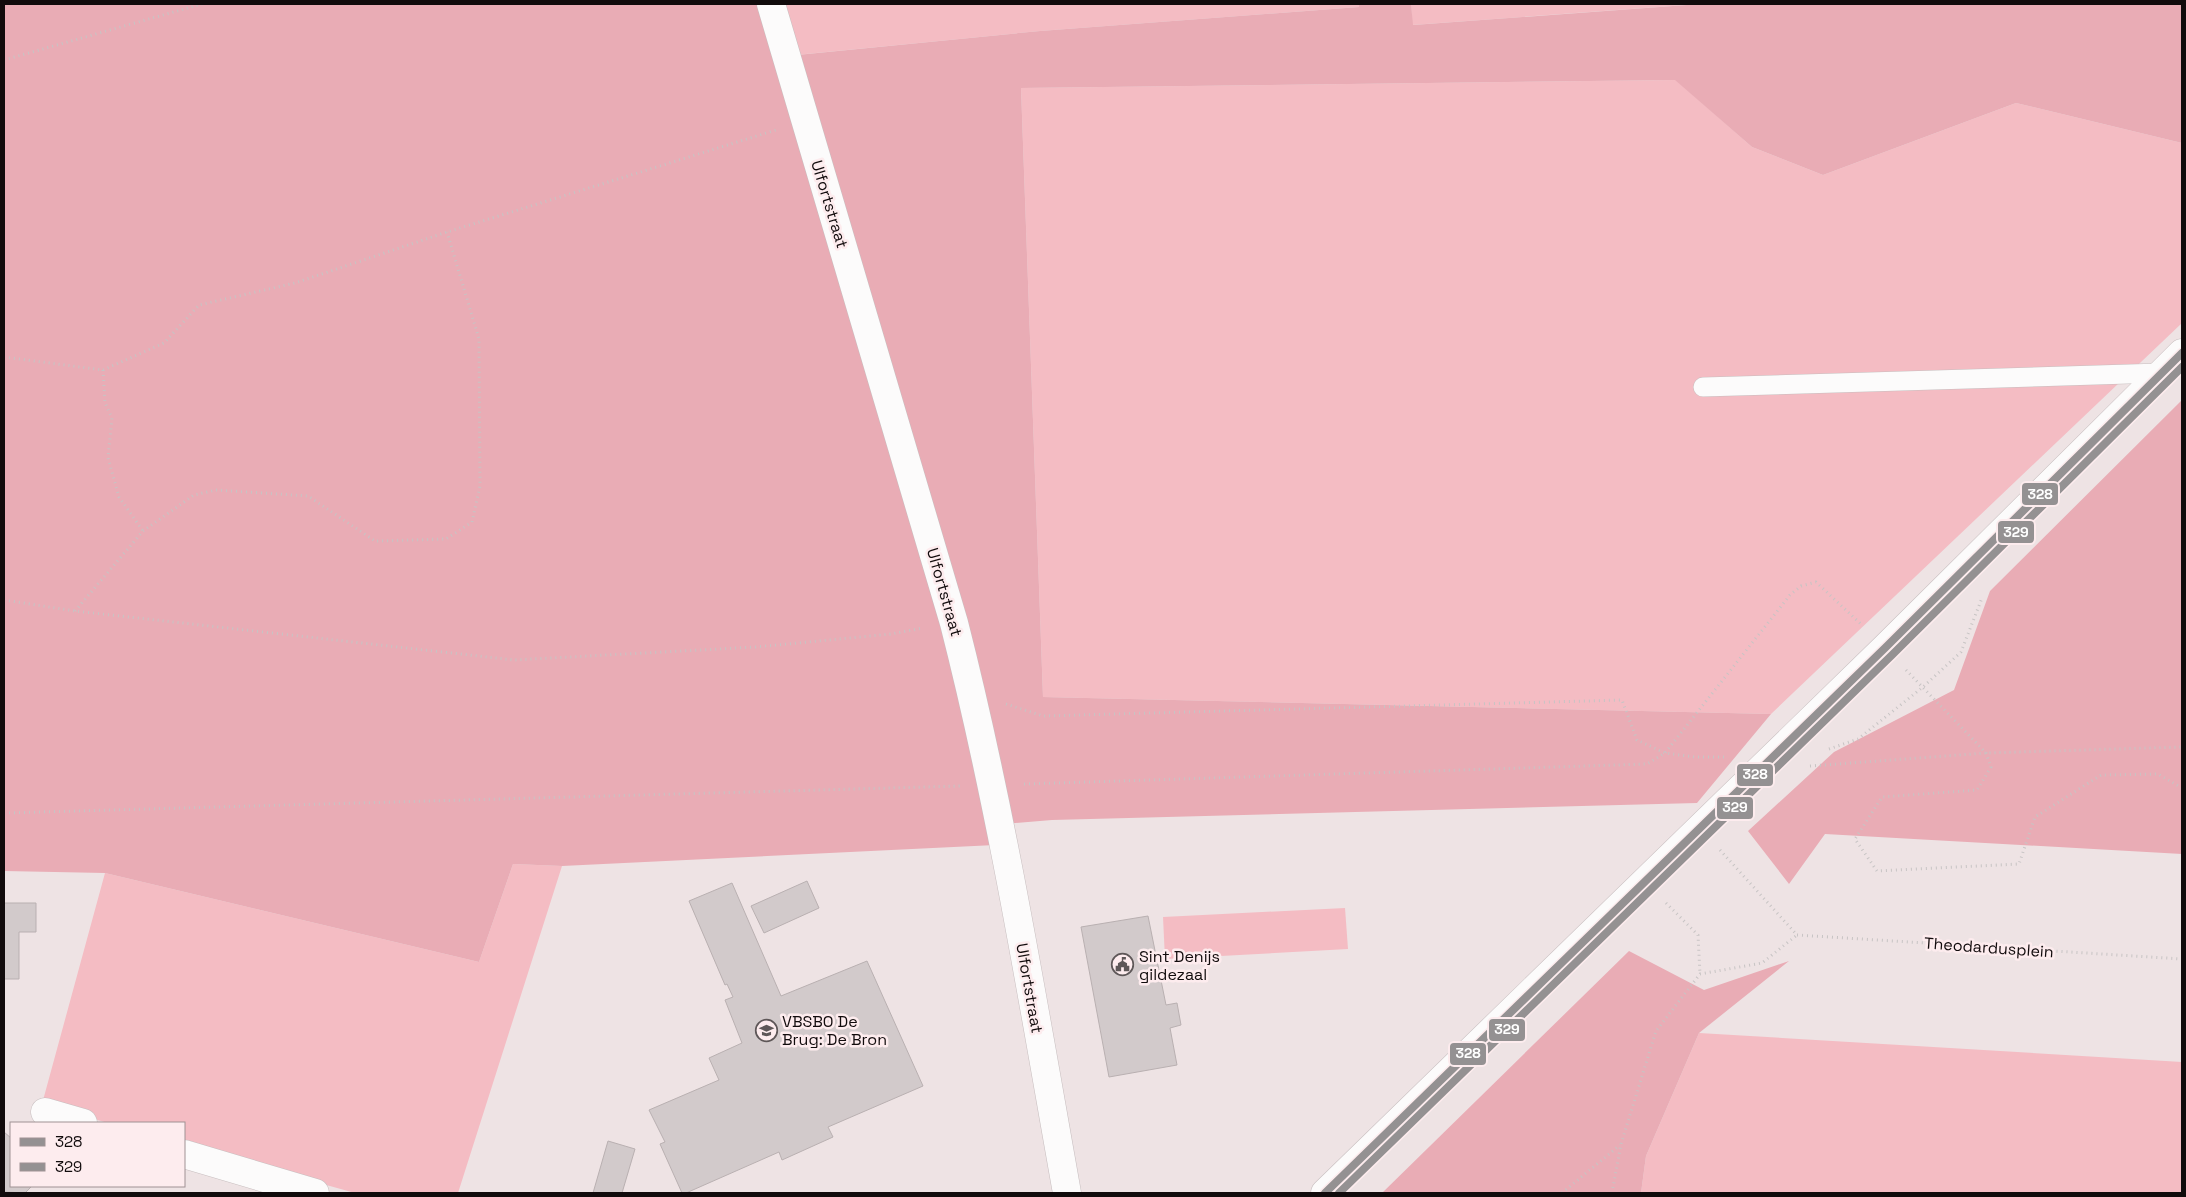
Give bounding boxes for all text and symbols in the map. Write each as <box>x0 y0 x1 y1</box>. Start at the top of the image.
street label: Ulfortstraat <box>806 157 853 251</box>
line badge: 328 <box>2021 482 2059 506</box>
text: 328 <box>2027 485 2053 503</box>
line badge: 329 <box>1997 520 2035 544</box>
text: 329 <box>2003 523 2029 541</box>
street label: Ulfortstraat <box>922 545 967 639</box>
line badge: 328 <box>1736 763 1774 787</box>
text: 328 <box>1742 765 1768 783</box>
line badge: 329 <box>1716 796 1754 820</box>
text: 329 <box>1722 798 1748 816</box>
street label: Theodardusplein <box>1924 932 2054 962</box>
street label: Ulfortstraat <box>1011 941 1048 1035</box>
place label: Sint Denijs gildezaal <box>1139 946 1220 985</box>
public building icon: Sint Denijs gildezaal <box>1111 953 1135 977</box>
place label: VBSBO De Brug: De Bron <box>782 1011 887 1050</box>
school or university icon: VBSBO De Brug: De Bron <box>754 1018 778 1042</box>
line badge: 329 <box>1488 1018 1526 1042</box>
text: 329 <box>1494 1020 1520 1038</box>
line badge: 328 <box>1449 1042 1487 1066</box>
text: 328 <box>1455 1044 1481 1062</box>
legend <box>10 1122 185 1187</box>
text: 328 <box>55 1132 82 1151</box>
text: 329 <box>55 1157 82 1176</box>

